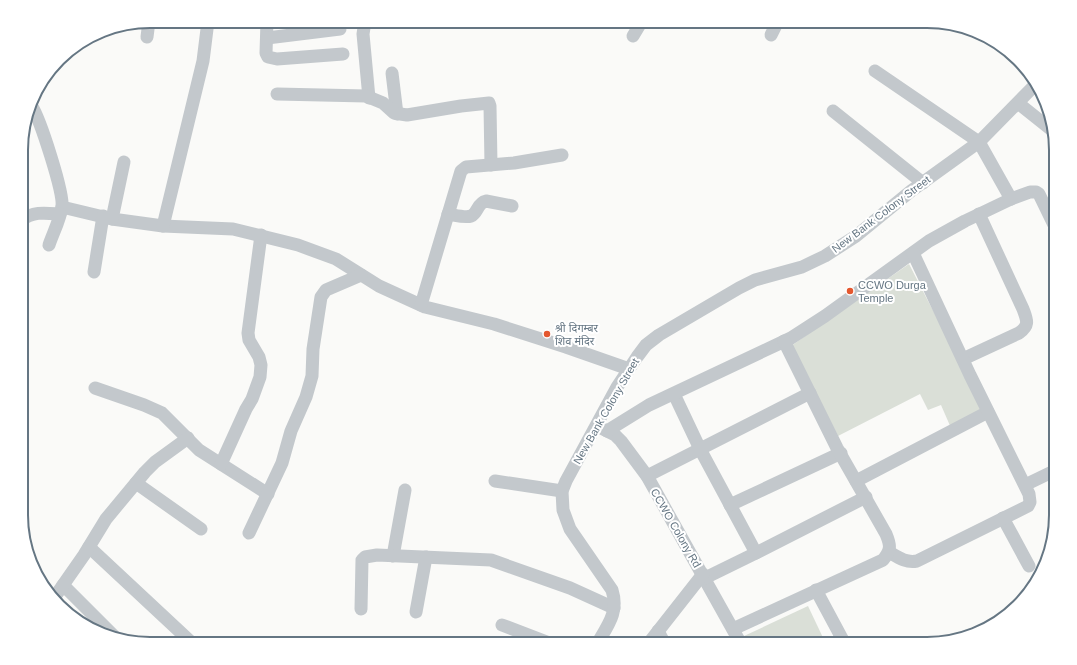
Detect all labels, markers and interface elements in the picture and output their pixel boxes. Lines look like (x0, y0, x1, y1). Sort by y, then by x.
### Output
street label: New Bank Colony Street (830, 173, 932, 255)
place label: CCWO Durga Temple (858, 279, 927, 304)
marker: CCWO Durga Temple (845, 286, 855, 296)
place label: श्री दिगम्बर शिव मंदिर (555, 322, 598, 347)
marker: श्री दिगम्बर शिव मंदिर (542, 329, 552, 339)
street label: New Bank Colony Street (571, 356, 641, 466)
street label: CCWO Colony Rd (648, 486, 704, 570)

